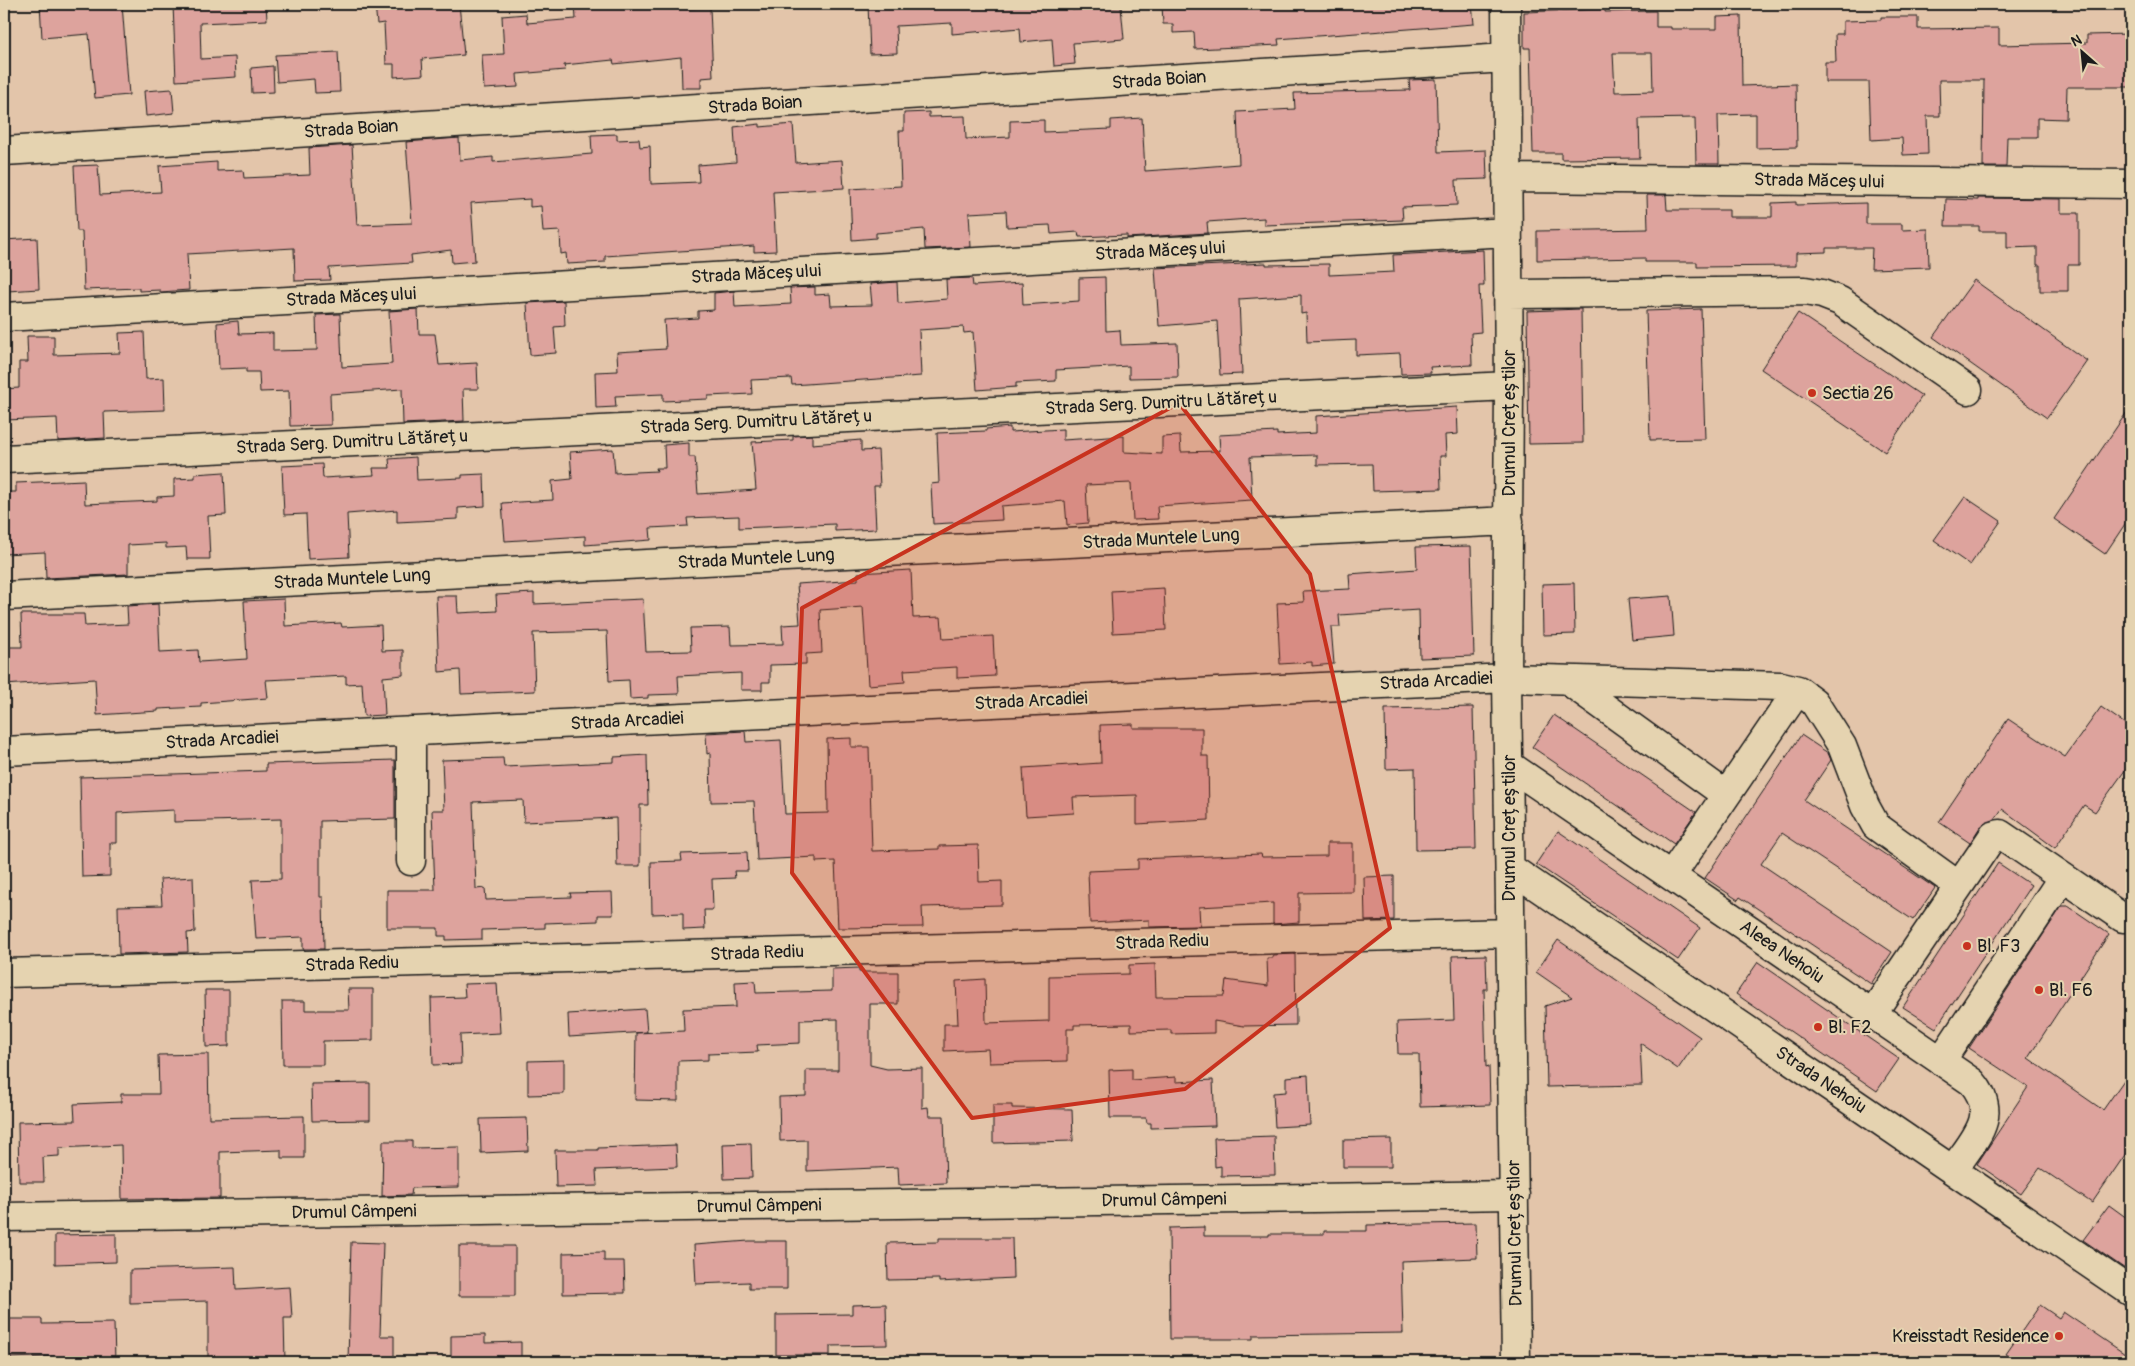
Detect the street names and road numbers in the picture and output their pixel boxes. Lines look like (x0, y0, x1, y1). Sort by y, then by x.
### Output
street label: Strada Boian (1111, 65, 1207, 95)
street label: Strada Boian (707, 90, 803, 120)
street label: Strada Boian (303, 114, 399, 144)
street label: Strada Măceșului (1754, 168, 1884, 194)
street label: Strada Măceșului (1094, 236, 1226, 266)
street label: Strada Măceșului (690, 259, 822, 289)
street label: Strada Măceșului (285, 282, 417, 312)
street label: Drumul Crețeștilor (1498, 349, 1521, 496)
street label: Strada Serg. Dumitru Lătărețu (1044, 385, 1278, 421)
street label: Strada Serg. Dumitru Lătărețu (639, 404, 873, 440)
street label: Strada Serg. Dumitru Lătărețu (235, 424, 469, 460)
street label: Strada Muntele Lung (1082, 523, 1240, 555)
street label: Strada Muntele Lung (677, 543, 835, 575)
street label: Strada Muntele Lung (273, 563, 431, 595)
street label: Strada Arcadiei (1379, 667, 1493, 695)
street label: Strada Arcadiei (974, 687, 1088, 715)
street label: Strada Arcadiei (570, 707, 684, 735)
street label: Strada Arcadiei (165, 726, 279, 754)
street label: Drumul Crețeștilor (1498, 754, 1521, 901)
street label: Aleea Nehoiu (1735, 915, 1829, 989)
street label: Strada Rediu (1115, 929, 1209, 955)
street label: Strada Rediu (710, 940, 804, 966)
street label: Strada Rediu (305, 951, 399, 977)
street label: Strada Nehoiu (1771, 1041, 1871, 1119)
street label: Drumul Crețeștilor (1502, 1159, 1528, 1307)
street label: Drumul Câmpeni (1101, 1187, 1227, 1213)
street label: Drumul Câmpeni (696, 1193, 822, 1219)
street label: Drumul Câmpeni (291, 1199, 417, 1225)

